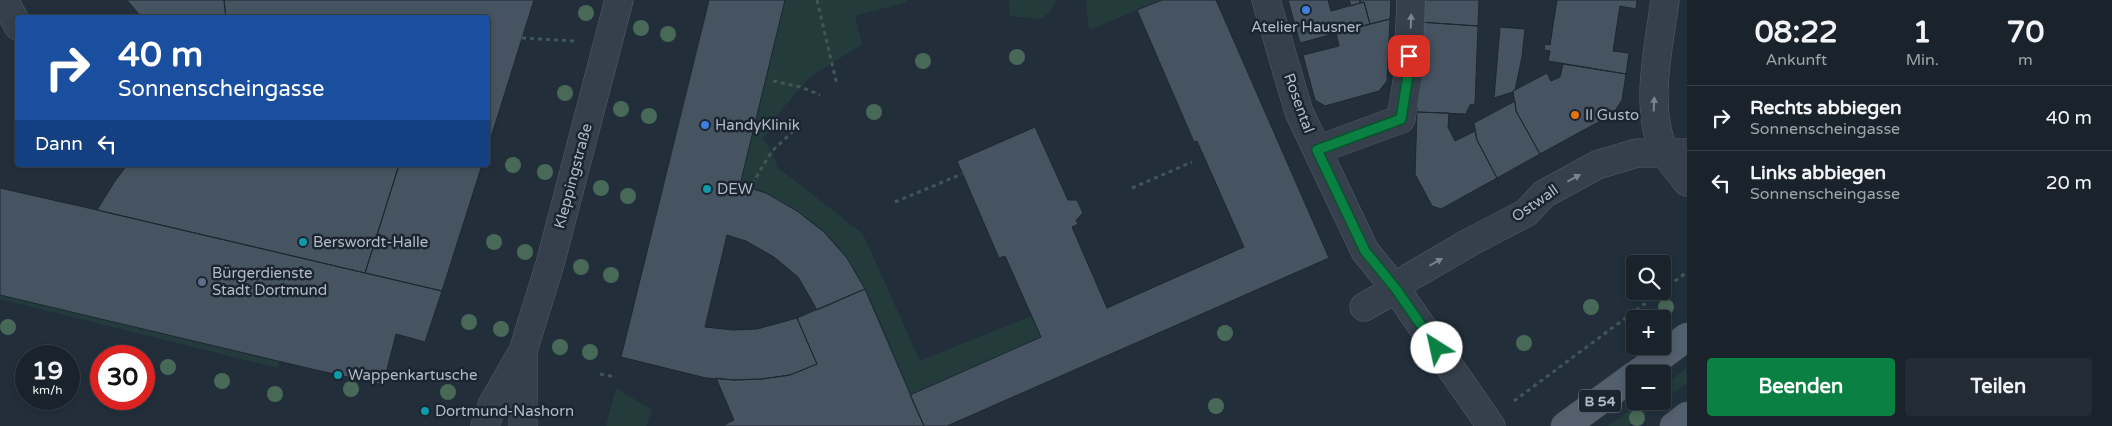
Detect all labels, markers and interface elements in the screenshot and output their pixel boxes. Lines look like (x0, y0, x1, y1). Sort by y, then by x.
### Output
marker: Atelier Hausner (1300, 4, 1312, 16)
one-way arrow (1407, 12, 1415, 28)
text: 08:22 (1755, 14, 1838, 51)
text: 1 (1913, 14, 1932, 51)
text: 70 (2007, 14, 2044, 51)
place label: Atelier Hausner (1251, 18, 1361, 36)
text: 40 m (118, 34, 203, 76)
icon: right (35, 35, 100, 100)
pin (1388, 35, 1430, 77)
icon: arrive (1395, 42, 1423, 70)
text: Ankunft (1765, 50, 1827, 70)
text: Min. (1906, 50, 1939, 70)
text: m (2018, 50, 2033, 70)
street label: Rosental (1280, 71, 1318, 135)
text: Sonnenscheingasse (118, 76, 324, 102)
one-way arrow (1651, 96, 1659, 112)
text: Rechts abbiegen (1750, 97, 1902, 119)
icon: right (1707, 104, 1735, 132)
place label: Il Gusto (1585, 106, 1639, 124)
text: 40 m (2046, 107, 2092, 129)
marker: Il Gusto (1569, 109, 1581, 121)
place label: HandyKlinik (715, 116, 800, 134)
marker: HandyKlinik (699, 119, 711, 131)
text: Sonnenscheingasse (1750, 119, 1900, 139)
street label: Kleppingstraße (550, 121, 596, 231)
icon: left (93, 130, 121, 158)
text: Dann (35, 133, 83, 155)
text: Links abbiegen (1750, 162, 1886, 184)
icon: left (1707, 169, 1735, 197)
text: 20 m (2046, 172, 2092, 194)
one-way arrow (1566, 174, 1581, 182)
place label: DEW (717, 180, 753, 198)
street label: Ostwall (1508, 181, 1562, 225)
marker: DEW (701, 183, 713, 195)
text: Sonnenscheingasse (1750, 184, 1900, 204)
place label: Berswordt-Halle (313, 233, 428, 251)
marker: Berswordt-Halle (297, 236, 309, 248)
map controls (1626, 255, 1671, 410)
button: search (1626, 255, 1671, 300)
one-way arrow (1429, 258, 1443, 267)
place label: Bürgerdienste Stadt Dortmund (212, 264, 327, 299)
marker: Bürgerdienste Stadt Dortmund (196, 276, 208, 288)
button: + (1626, 310, 1671, 355)
position arrow (1410, 321, 1462, 373)
speed limit sign: 30 (90, 345, 155, 410)
text: 19 (32, 356, 63, 386)
button: Beenden (1707, 358, 1895, 416)
button: Teilen (1905, 358, 2092, 416)
button: − (1626, 365, 1671, 410)
place label: Wappenkartusche (348, 366, 477, 384)
marker: Wappenkartusche (332, 369, 344, 381)
text: km/h (32, 383, 63, 397)
road number: B 54 (1579, 390, 1621, 412)
place label: Dortmund-Nashorn (435, 402, 574, 420)
marker: Dortmund-Nashorn (419, 405, 431, 417)

